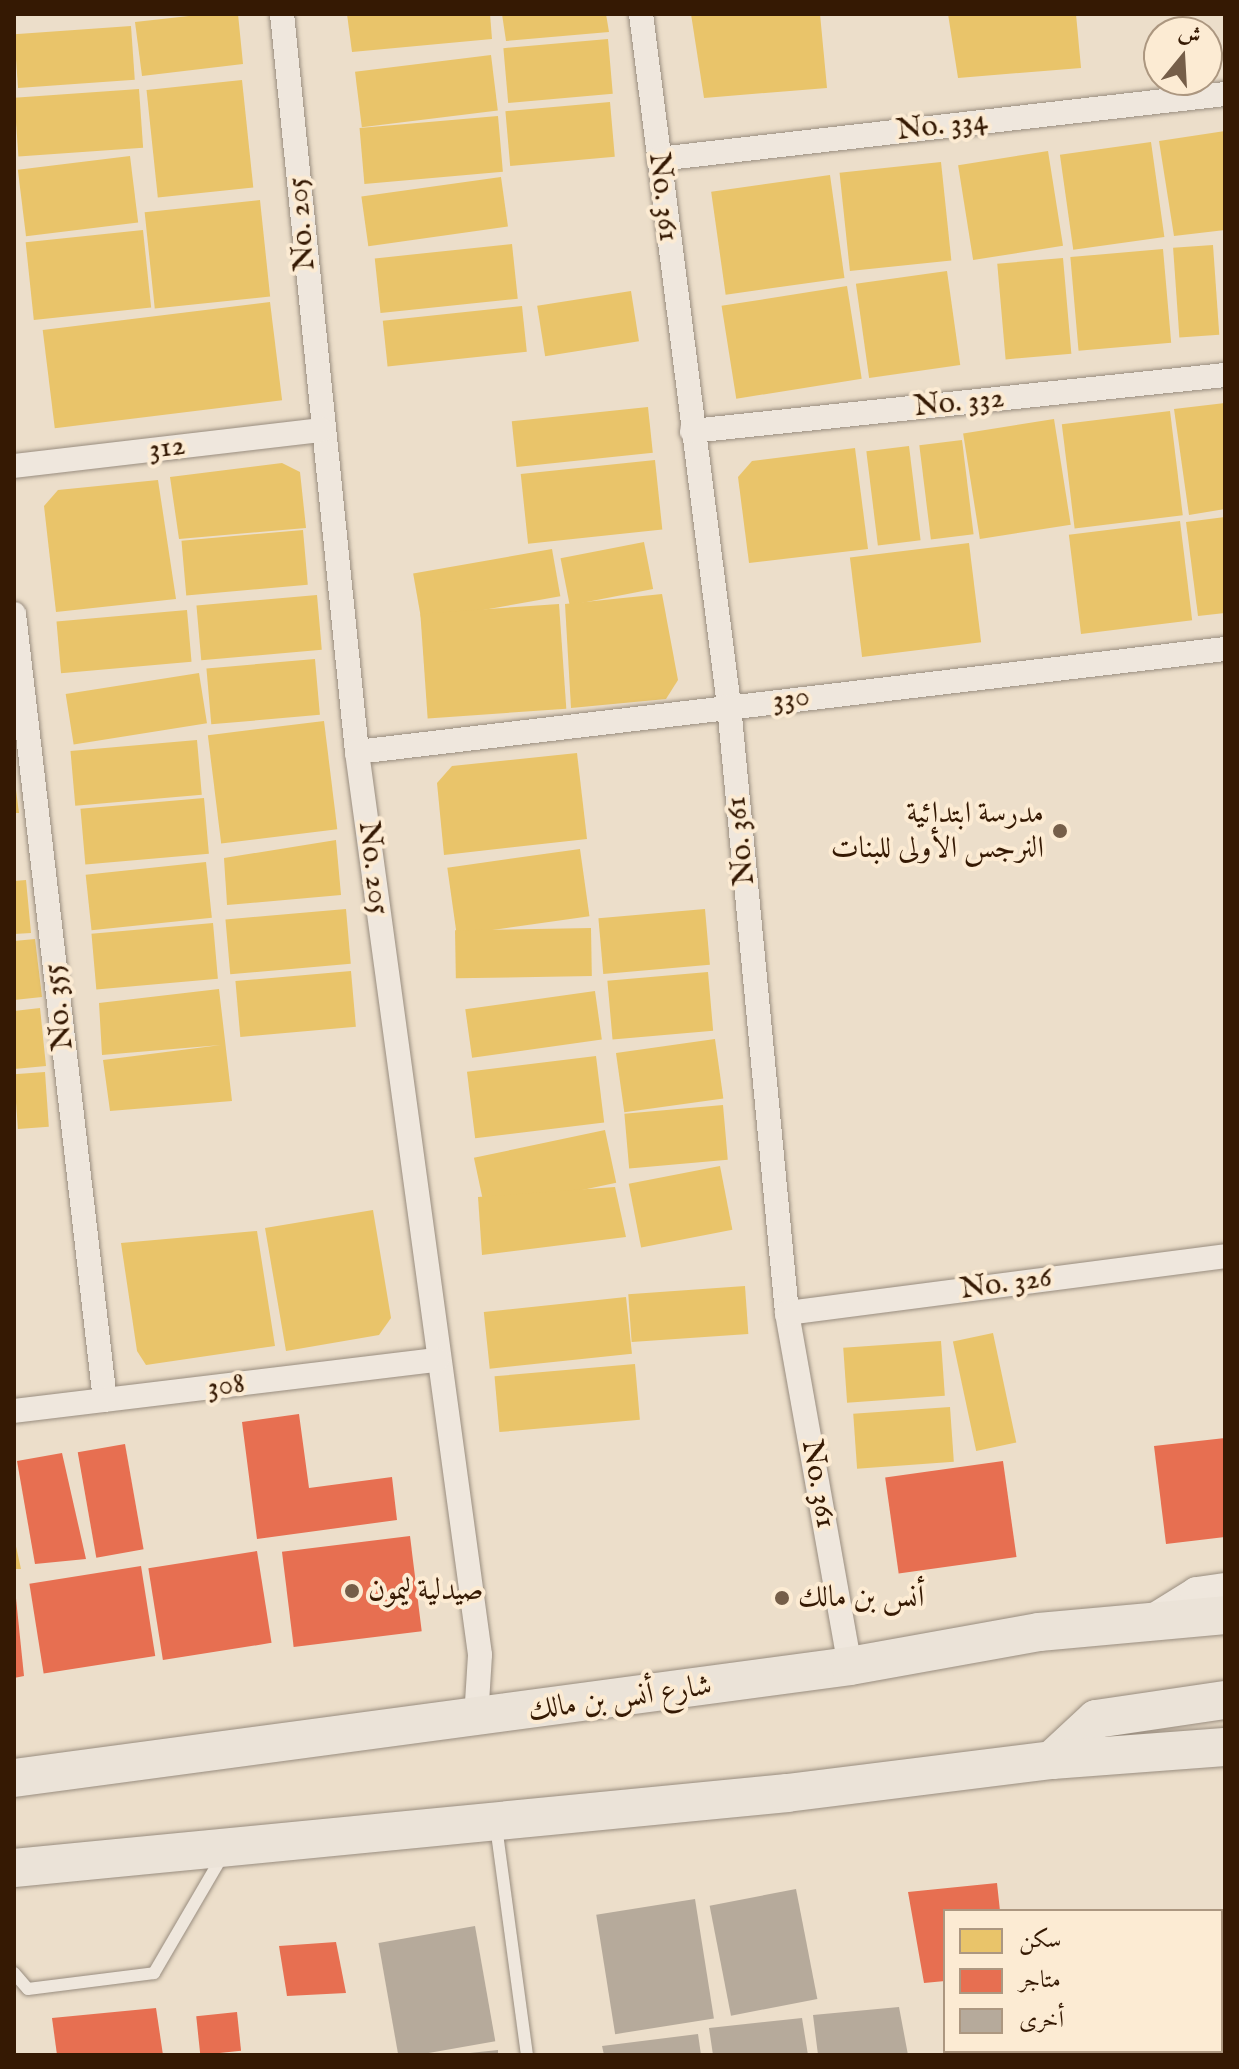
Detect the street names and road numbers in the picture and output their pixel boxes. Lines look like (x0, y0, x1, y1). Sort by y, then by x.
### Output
street label: No. 334 (894, 103, 990, 149)
street label: No. 361 (640, 151, 686, 243)
street label: No. 205 (280, 176, 324, 272)
street label: No. 332 (912, 380, 1006, 426)
street label: 312 (147, 428, 187, 468)
street label: 330 (770, 679, 812, 719)
street label: No. 361 (718, 795, 764, 887)
street label: No. 205 (349, 819, 397, 917)
street label: No. 355 (36, 962, 82, 1052)
street label: No. 326 (958, 1260, 1054, 1308)
street label: 308 (205, 1366, 247, 1406)
street label: No. 361 (793, 1437, 843, 1531)
street label: شارع أنس بن مالك (526, 1668, 714, 1730)

